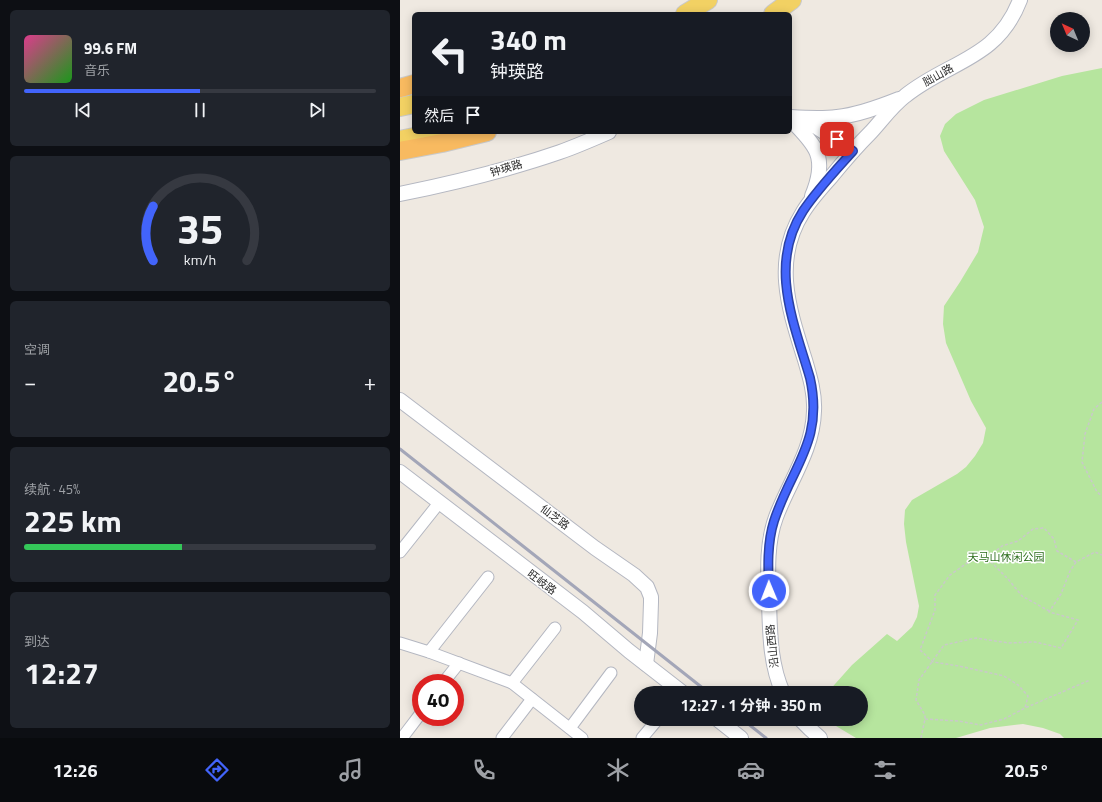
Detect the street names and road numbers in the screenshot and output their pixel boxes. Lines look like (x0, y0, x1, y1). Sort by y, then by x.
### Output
street label: 胐山路 (920, 60, 956, 90)
street label: 钟瑛路 (488, 156, 524, 180)
street label: 仙芝路 (537, 501, 573, 533)
street label: 旺岐路 (524, 566, 560, 598)
street label: 沿山西路 (762, 623, 782, 669)

